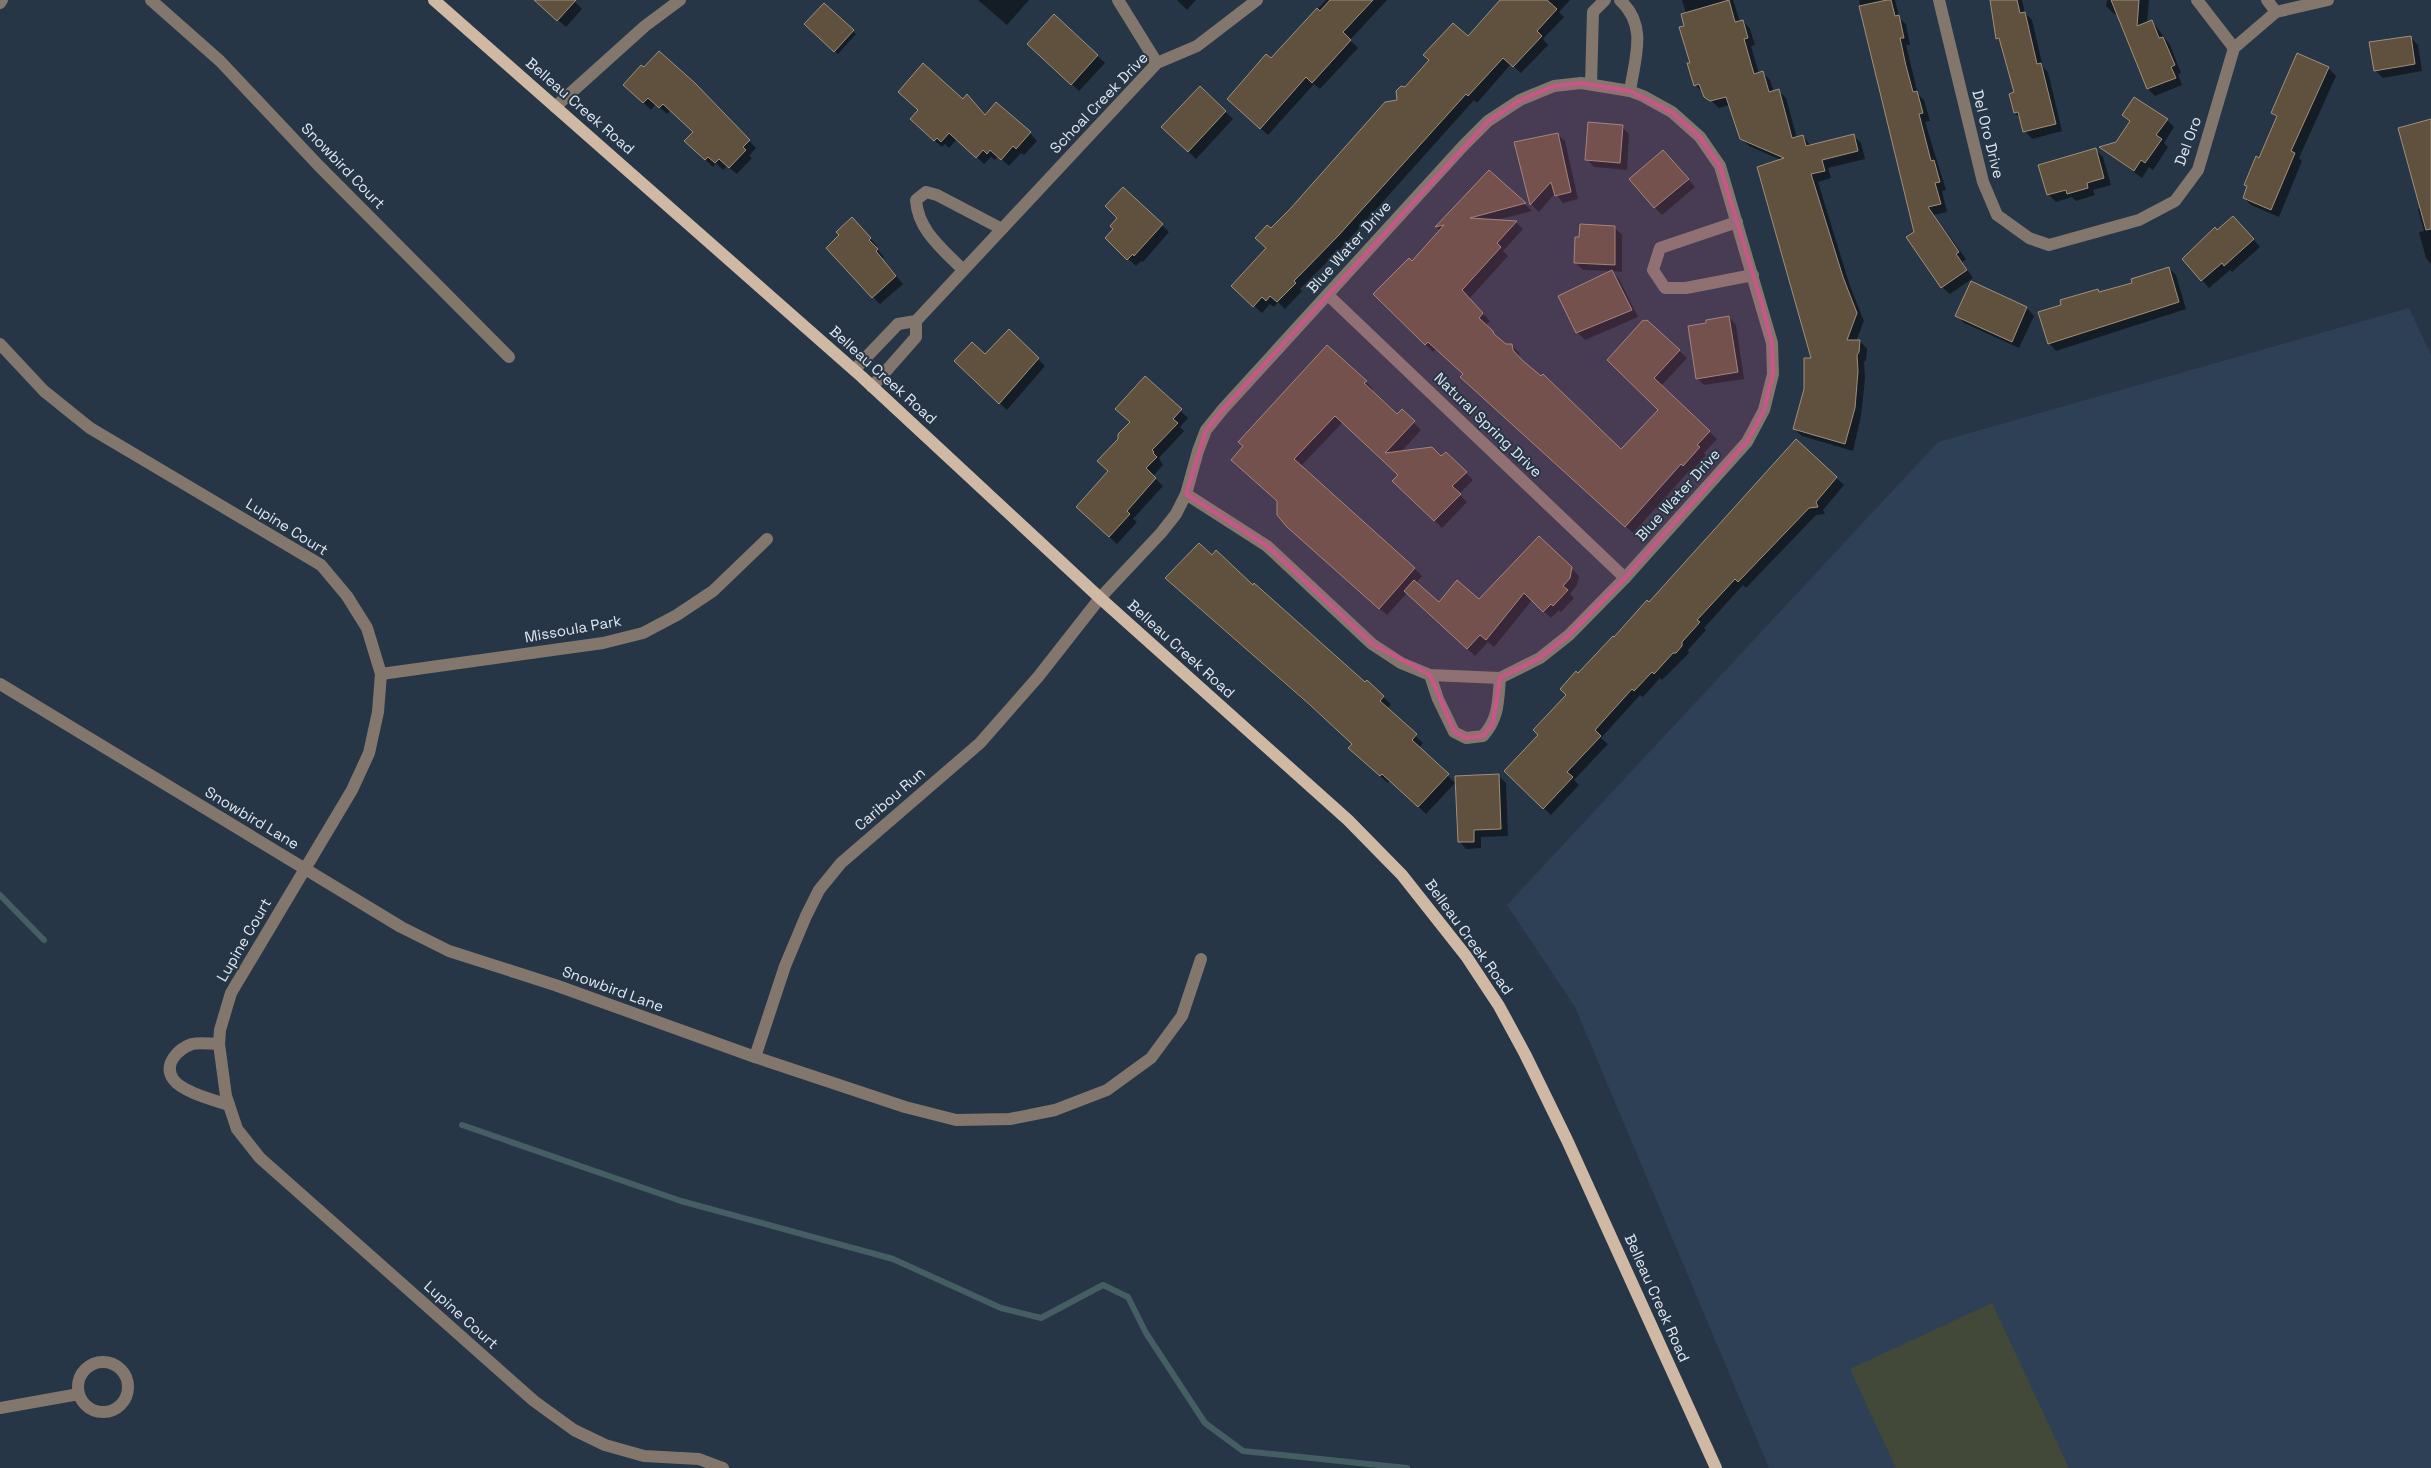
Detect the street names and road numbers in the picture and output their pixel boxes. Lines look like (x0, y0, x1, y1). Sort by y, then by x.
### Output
street label: Schoal Creek Drive (1045, 48, 1152, 157)
street label: Belleau Creek Road (522, 53, 639, 158)
street label: Del Oro Drive (1968, 88, 2009, 180)
street label: Del Oro (2170, 114, 2205, 168)
street label: Snowbird Court (297, 119, 389, 213)
street label: Blue Water Drive (1302, 197, 1395, 297)
street label: Belleau Creek Road (826, 321, 941, 428)
street label: Natural Spring Drive (1430, 368, 1546, 481)
street label: Blue Water Drive (1631, 445, 1724, 545)
street label: Lupine Court (243, 494, 332, 559)
street label: Belleau Creek Road (1124, 595, 1239, 702)
street label: Missoula Park (523, 611, 623, 646)
street label: Caribou Run (850, 763, 929, 834)
street label: Snowbird Lane (202, 782, 303, 853)
street label: Belleau Creek Road (1421, 875, 1518, 998)
street label: Lupine Court (212, 895, 275, 985)
street label: Snowbird Lane (560, 961, 667, 1016)
street label: Belleau Creek Road (1621, 1231, 1694, 1365)
street label: Lupine Court (420, 1276, 502, 1353)

